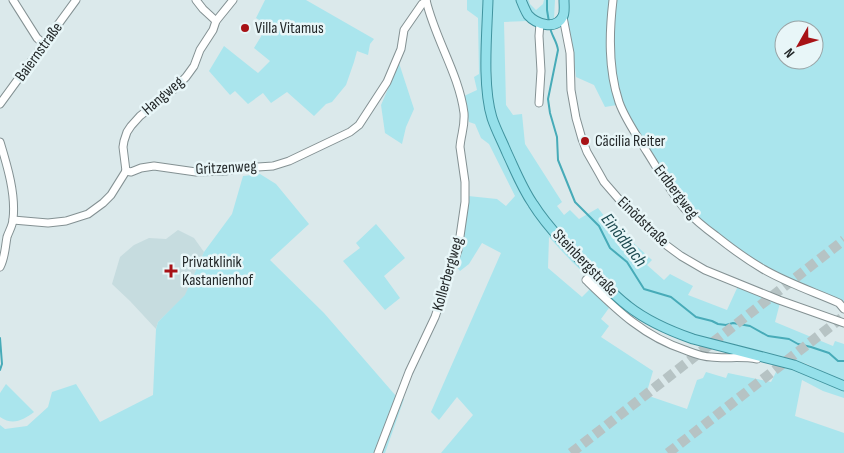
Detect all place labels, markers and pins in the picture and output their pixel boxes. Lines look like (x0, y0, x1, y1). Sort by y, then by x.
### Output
place label: Villa Vitamus (255, 19, 324, 38)
marker: Villa Vitamus (239, 22, 251, 34)
place label: Cäcilia Reiter (595, 132, 666, 151)
marker: Cäcilia Reiter (579, 135, 591, 147)
place label: Privatklinik Kastanienhof (182, 253, 254, 290)
marker: Privatklinik Kastanienhof (164, 264, 178, 278)

